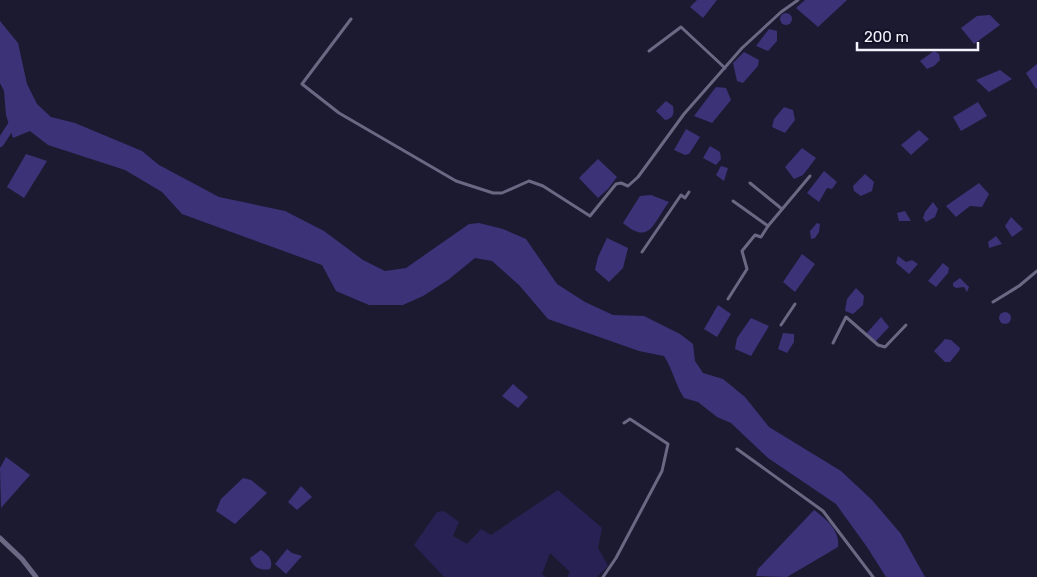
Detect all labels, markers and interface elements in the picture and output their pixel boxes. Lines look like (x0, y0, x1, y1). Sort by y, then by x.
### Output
scale bar (857, 20, 978, 52)
text: 200 m (864, 28, 909, 46)

